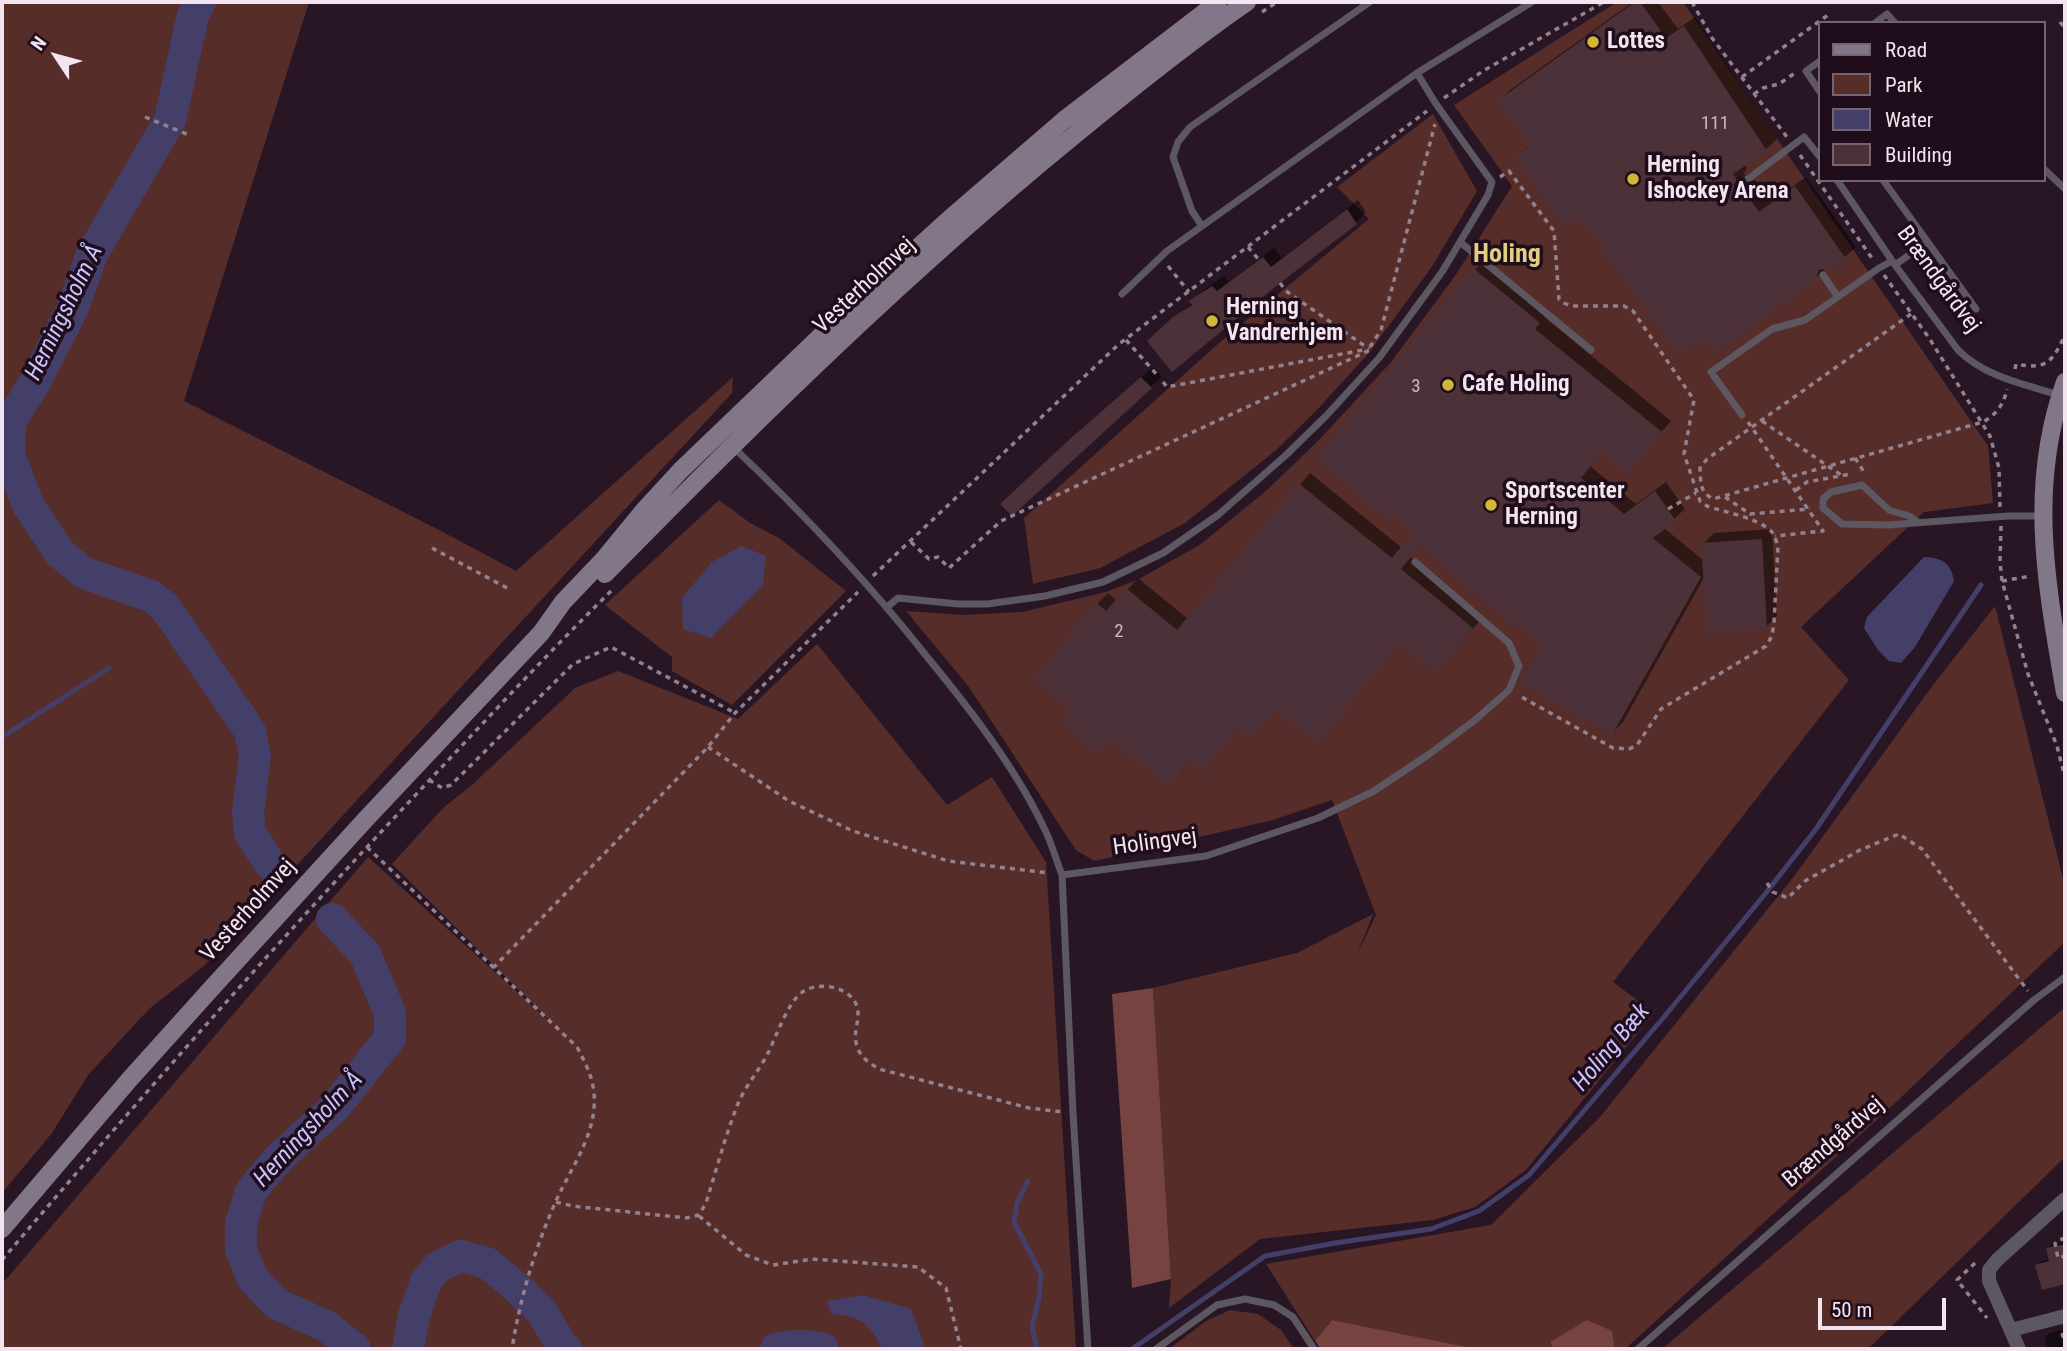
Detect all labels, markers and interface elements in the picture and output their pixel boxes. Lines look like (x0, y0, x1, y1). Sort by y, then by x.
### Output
north arrow (21, 21, 91, 91)
legend (1818, 21, 2046, 182)
place label: Lottes (1607, 28, 1665, 56)
text: N (26, 32, 51, 55)
marker: Lottes (1585, 34, 1601, 50)
text: Road (1885, 38, 1927, 62)
text: Park (1885, 73, 1922, 97)
text: Water (1885, 108, 1933, 132)
house number: 111 (1701, 113, 1729, 135)
text: Building (1885, 143, 1952, 167)
place label: Herning Ishockey Arena (1647, 152, 1788, 206)
marker: Herning Ishockey Arena (1625, 171, 1641, 187)
street label: Brændgårdvej (1890, 221, 1986, 339)
street label: Vesterholmvej (808, 232, 922, 340)
district label: Holing (1473, 239, 1541, 271)
water label: Herningsholm Å (20, 241, 110, 385)
place label: Herning Vandrerhjem (1226, 294, 1343, 348)
marker: Herning Vandrerhjem (1204, 313, 1220, 329)
place label: Cafe Holing (1462, 371, 1570, 399)
house number: 3 (1411, 376, 1421, 398)
marker: Cafe Holing (1440, 377, 1456, 393)
place label: Sportscenter Herning (1505, 478, 1624, 532)
marker: Sportscenter Herning (1483, 497, 1499, 513)
house number: 2 (1114, 621, 1124, 643)
street label: Holingvej (1111, 823, 1199, 863)
street label: Vesterholmvej (196, 854, 302, 968)
water label: Holing Bæk (1567, 998, 1657, 1098)
water label: Herningsholm Å (248, 1066, 370, 1194)
street label: Brændgårdvej (1778, 1092, 1890, 1194)
scale bar (1822, 1284, 1950, 1328)
text: 50 m (1831, 1298, 1872, 1322)

